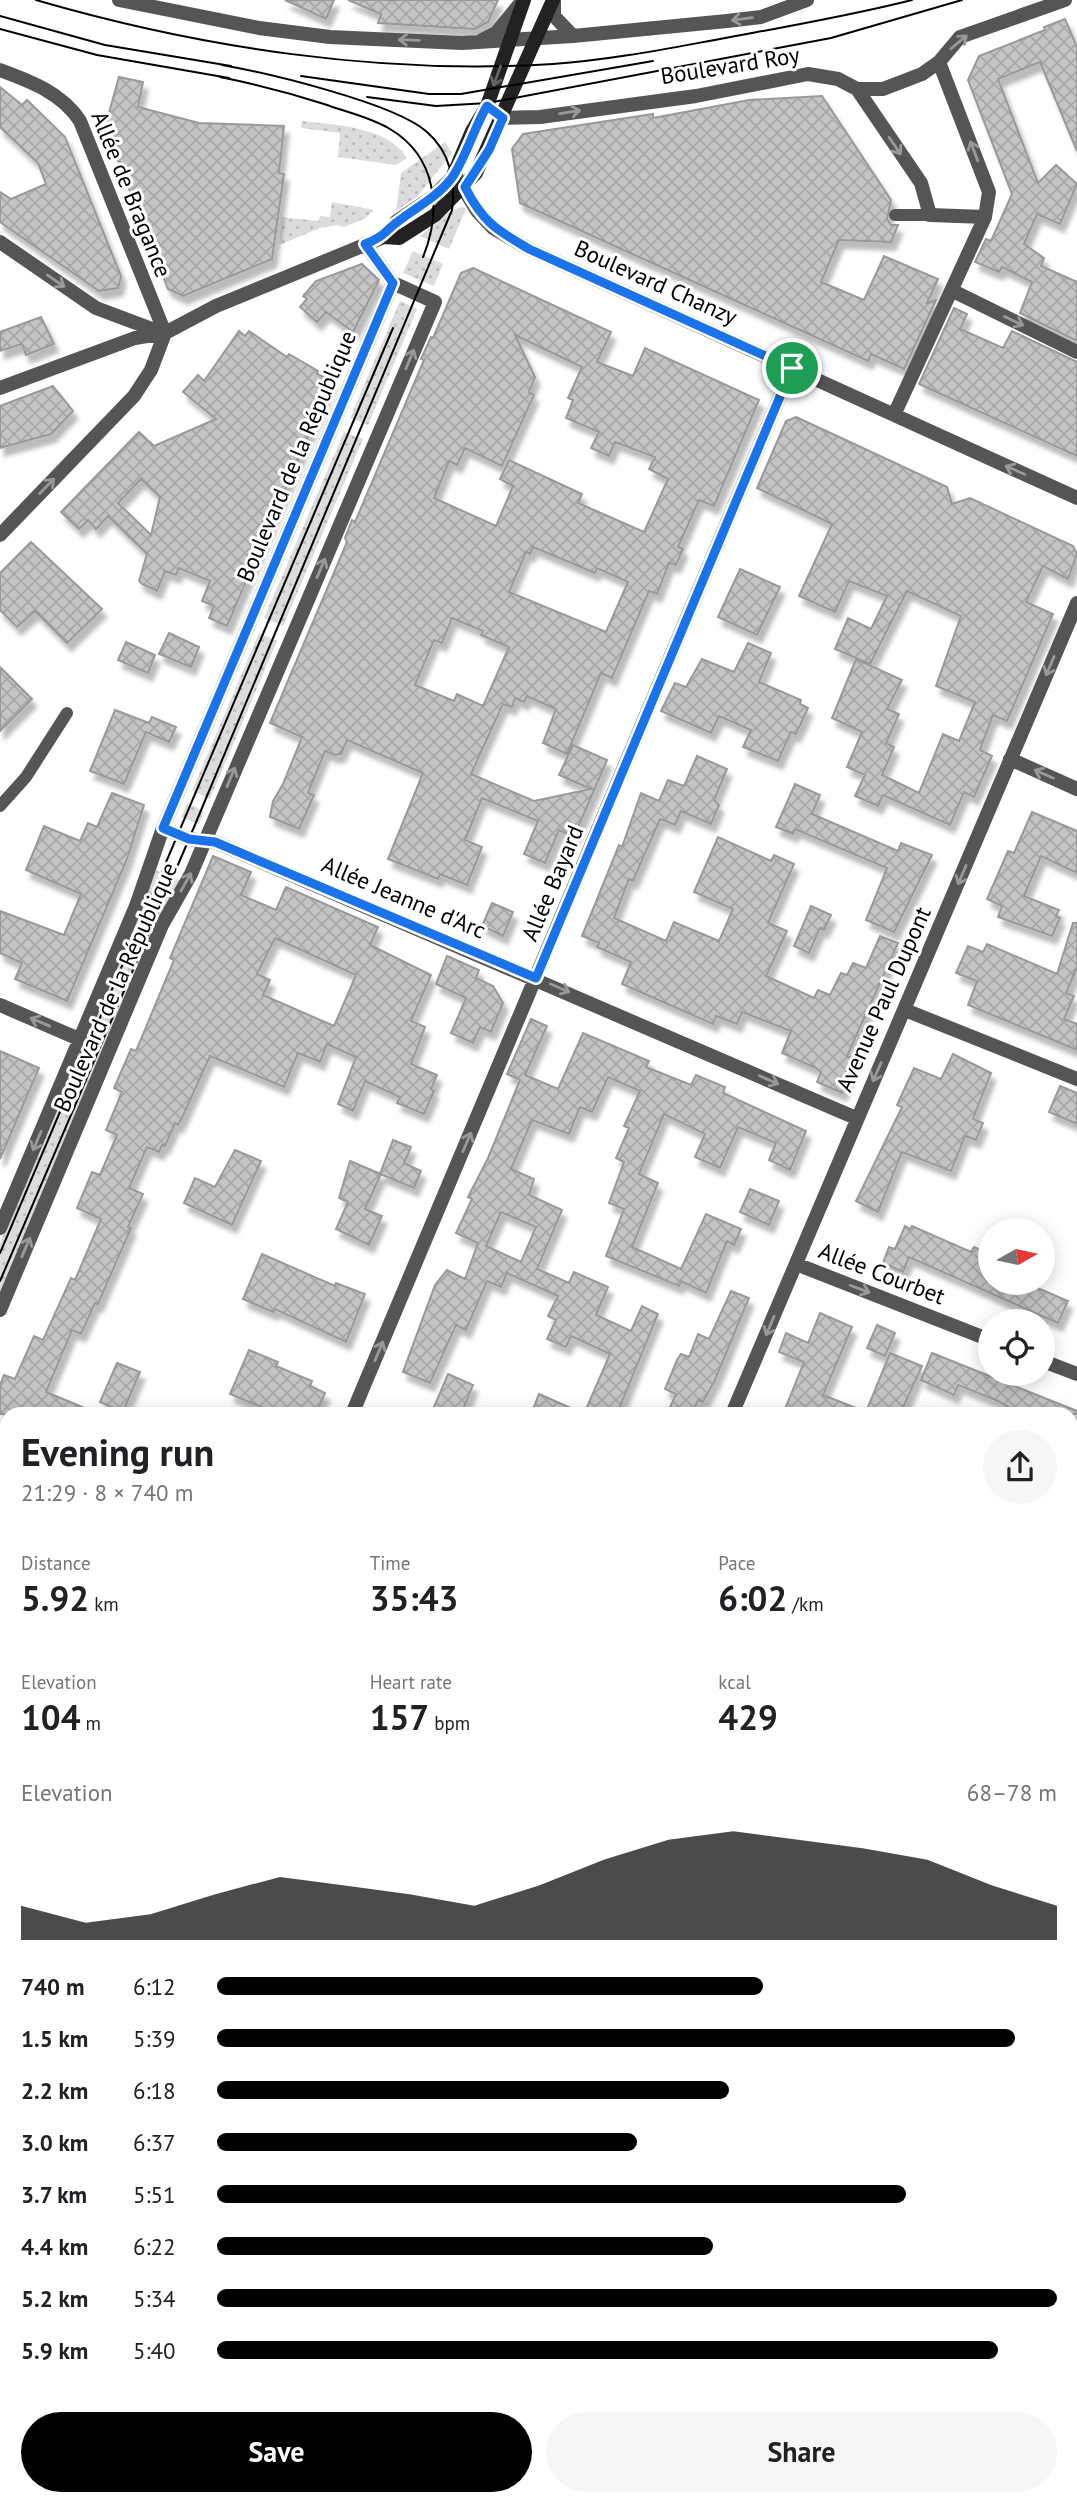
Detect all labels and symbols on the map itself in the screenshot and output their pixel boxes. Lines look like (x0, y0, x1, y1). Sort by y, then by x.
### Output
one-way arrow (731, 13, 754, 26)
one-way arrow (398, 34, 421, 47)
one-way arrow (950, 34, 968, 50)
street label: Boulevard Roy (658, 40, 802, 90)
one-way arrow (490, 65, 503, 87)
one-way arrow (559, 105, 581, 118)
street label: Allée de Bragance (85, 107, 179, 281)
one-way arrow (888, 136, 903, 155)
one-way arrow (966, 141, 979, 163)
street label: Boulevard Chanzy (570, 233, 742, 331)
one-way arrow (46, 274, 65, 288)
one-way arrow (1003, 315, 1024, 329)
street label: Boulevard de la République (230, 326, 362, 586)
pin (762, 338, 822, 398)
one-way arrow (405, 349, 418, 370)
one-way arrow (1005, 463, 1026, 476)
one-way arrow (39, 478, 56, 495)
one-way arrow (315, 558, 328, 579)
one-way arrow (1043, 655, 1056, 676)
one-way arrow (225, 767, 238, 788)
one-way arrow (1033, 767, 1055, 780)
street label: Allée Bayard (515, 821, 589, 945)
street label: Allée Jeanne d'Arc (318, 849, 490, 945)
street label: Boulevard de la République (47, 858, 183, 1116)
one-way arrow (954, 864, 967, 886)
one-way arrow (179, 872, 193, 892)
street label: Avenue Paul Dupont (829, 902, 937, 1096)
one-way arrow (549, 982, 571, 995)
one-way arrow (29, 1015, 51, 1028)
one-way arrow (870, 1061, 883, 1082)
one-way arrow (758, 1074, 779, 1087)
one-way arrow (29, 1129, 42, 1151)
one-way arrow (461, 1131, 474, 1153)
north arrow (978, 1218, 1055, 1295)
street label: Allée Courbet (815, 1236, 949, 1310)
one-way arrow (21, 1237, 34, 1258)
one-way arrow (848, 1283, 870, 1296)
one-way arrow (762, 1315, 775, 1337)
one-way arrow (373, 1341, 386, 1363)

